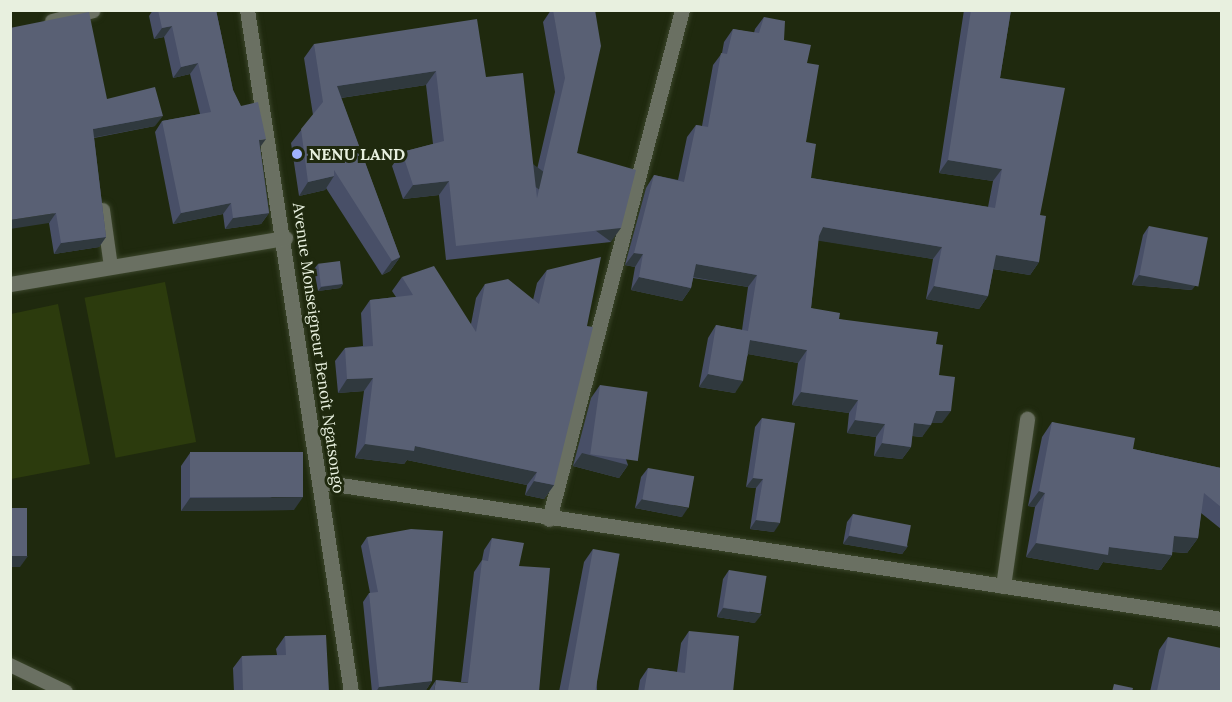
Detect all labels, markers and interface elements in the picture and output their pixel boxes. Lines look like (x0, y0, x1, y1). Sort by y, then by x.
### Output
place label: NENU LAND (309, 144, 405, 164)
marker: NENU LAND (290, 147, 304, 161)
street label: Avenue Monseigneur Benoît Ngatsongo (289, 201, 349, 495)

